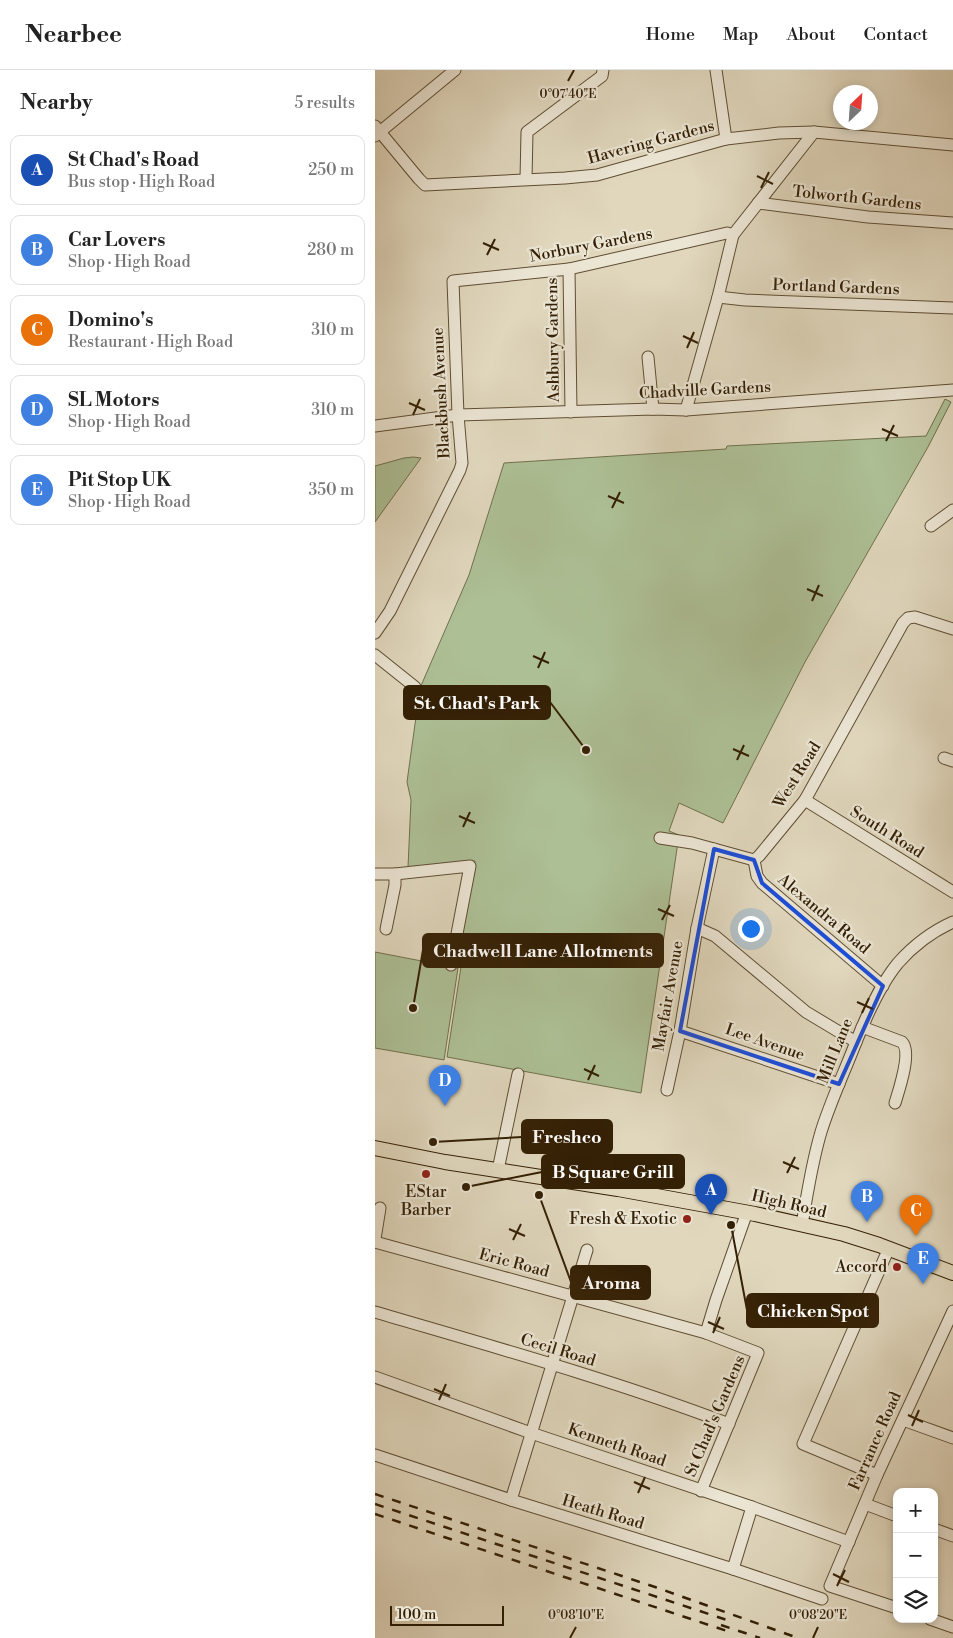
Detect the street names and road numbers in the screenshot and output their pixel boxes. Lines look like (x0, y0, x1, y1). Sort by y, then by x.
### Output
street label: Havering Gardens (585, 115, 717, 169)
street label: Tolworth Gardens (791, 181, 923, 215)
street label: Norbury Gardens (528, 223, 654, 267)
street label: Portland Gardens (772, 275, 900, 299)
street label: Ashbury Gardens (542, 277, 564, 404)
street label: Blackbush Avenue (428, 327, 454, 460)
street label: Chadville Gardens (638, 377, 772, 403)
street label: West Road (768, 738, 825, 813)
street label: South Road (846, 802, 928, 862)
street label: Alexandra Road (773, 869, 874, 958)
street label: Mayfair Avenue (648, 939, 688, 1053)
street label: Mill Lane (813, 1015, 857, 1087)
street label: Lee Avenue (723, 1019, 807, 1065)
street label: High Road (750, 1186, 828, 1222)
street label: Eric Road (477, 1244, 551, 1282)
street label: Cecil Road (518, 1329, 598, 1371)
street label: St Chad's Gardens (680, 1352, 750, 1480)
street label: Farrance Road (844, 1389, 906, 1493)
street label: Kenneth Road (565, 1419, 669, 1471)
street label: Heath Road (560, 1490, 646, 1534)

